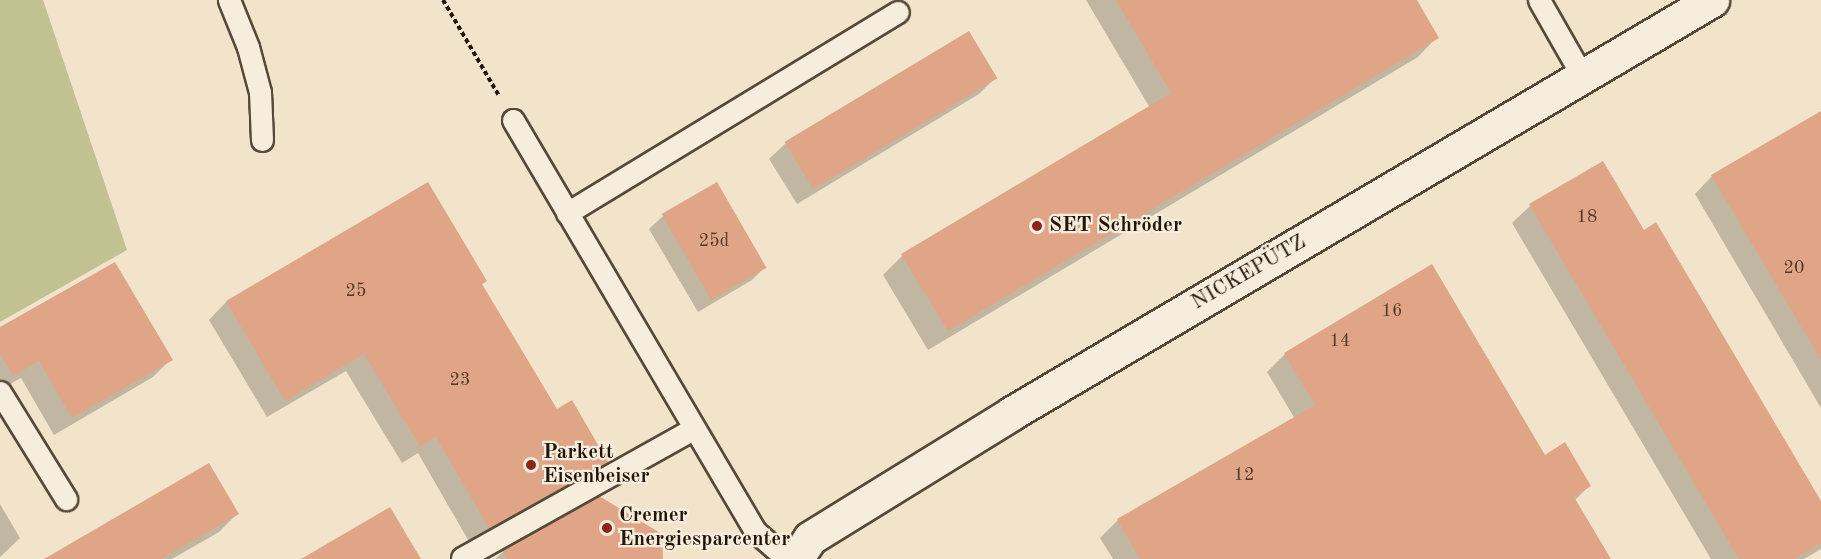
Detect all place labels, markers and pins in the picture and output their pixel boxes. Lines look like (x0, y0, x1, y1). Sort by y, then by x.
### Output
place label: SET Schröder (1049, 213, 1182, 239)
marker: SET Schröder (1030, 219, 1044, 233)
place label: Parkett Eisenbeiser (543, 440, 650, 490)
marker: Parkett Eisenbeiser (524, 458, 538, 472)
place label: Cremer Energiesparcenter (619, 503, 790, 553)
marker: Cremer Energiesparcenter (600, 521, 614, 535)

